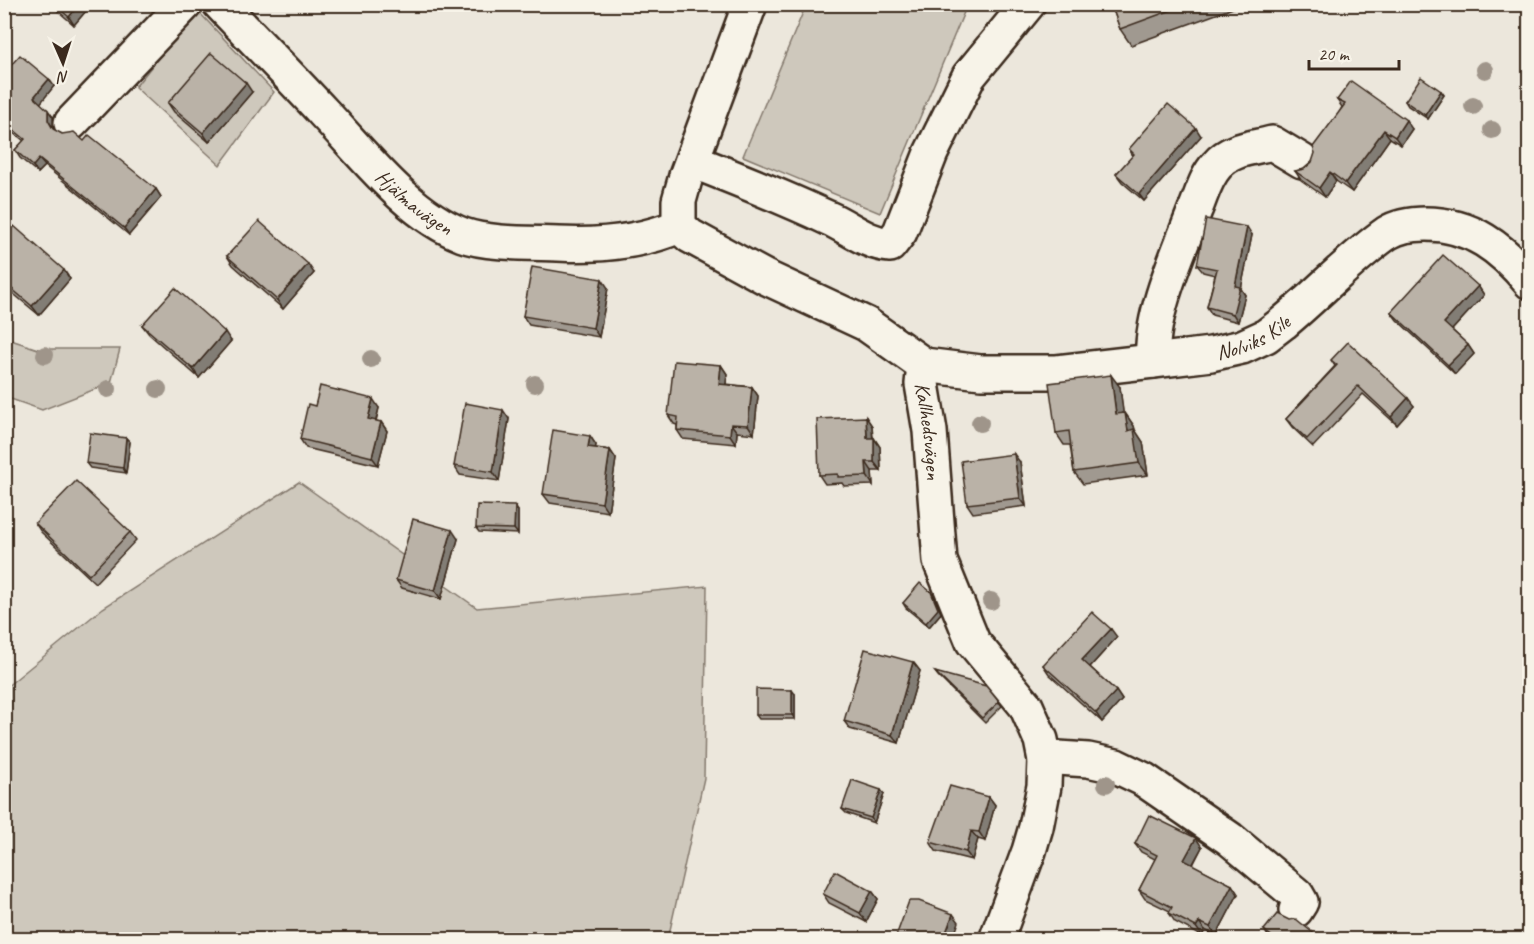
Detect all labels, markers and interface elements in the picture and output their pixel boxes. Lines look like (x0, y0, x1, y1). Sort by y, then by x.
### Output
north arrow (33, 33, 93, 93)
scale bar (1309, 33, 1399, 71)
text: 20 m (1318, 43, 1351, 65)
text: N (55, 67, 69, 87)
street label: Hjälmavägen (370, 164, 457, 241)
street label: Nolviks Kile (1214, 308, 1297, 365)
street label: Kallhedsvägen (909, 381, 947, 481)

